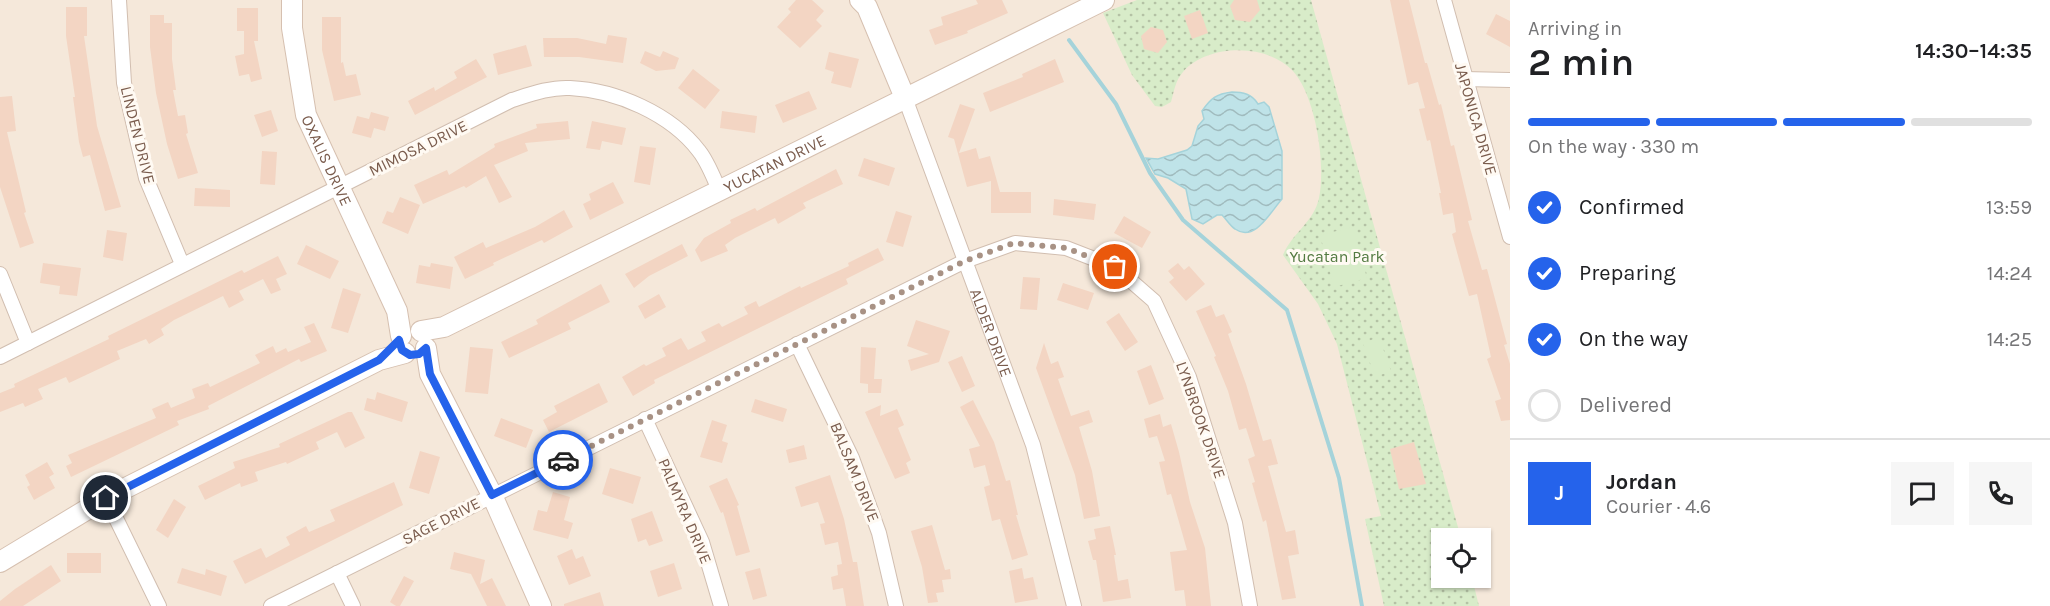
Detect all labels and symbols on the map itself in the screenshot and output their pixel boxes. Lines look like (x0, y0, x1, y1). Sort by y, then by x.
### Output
street label: JAPONICA DRIVE (1451, 61, 1501, 177)
street label: LINDEN DRIVE (117, 84, 159, 186)
street label: OXALIS DRIVE (298, 112, 356, 209)
street label: MIMOSA DRIVE (366, 116, 470, 180)
street label: YUCATAN DRIVE (720, 130, 829, 197)
pin (1089, 241, 1140, 292)
park label: Yucatan Park (1289, 247, 1385, 266)
street label: ALDER DRIVE (967, 286, 1016, 379)
street label: LYNBROOK DRIVE (1172, 359, 1230, 481)
street label: BALSAM DRIVE (826, 419, 884, 525)
courier (533, 430, 593, 490)
street label: PALMYRA DRIVE (654, 455, 716, 567)
pin (80, 472, 131, 523)
street label: SAGE DRIVE (399, 493, 483, 549)

